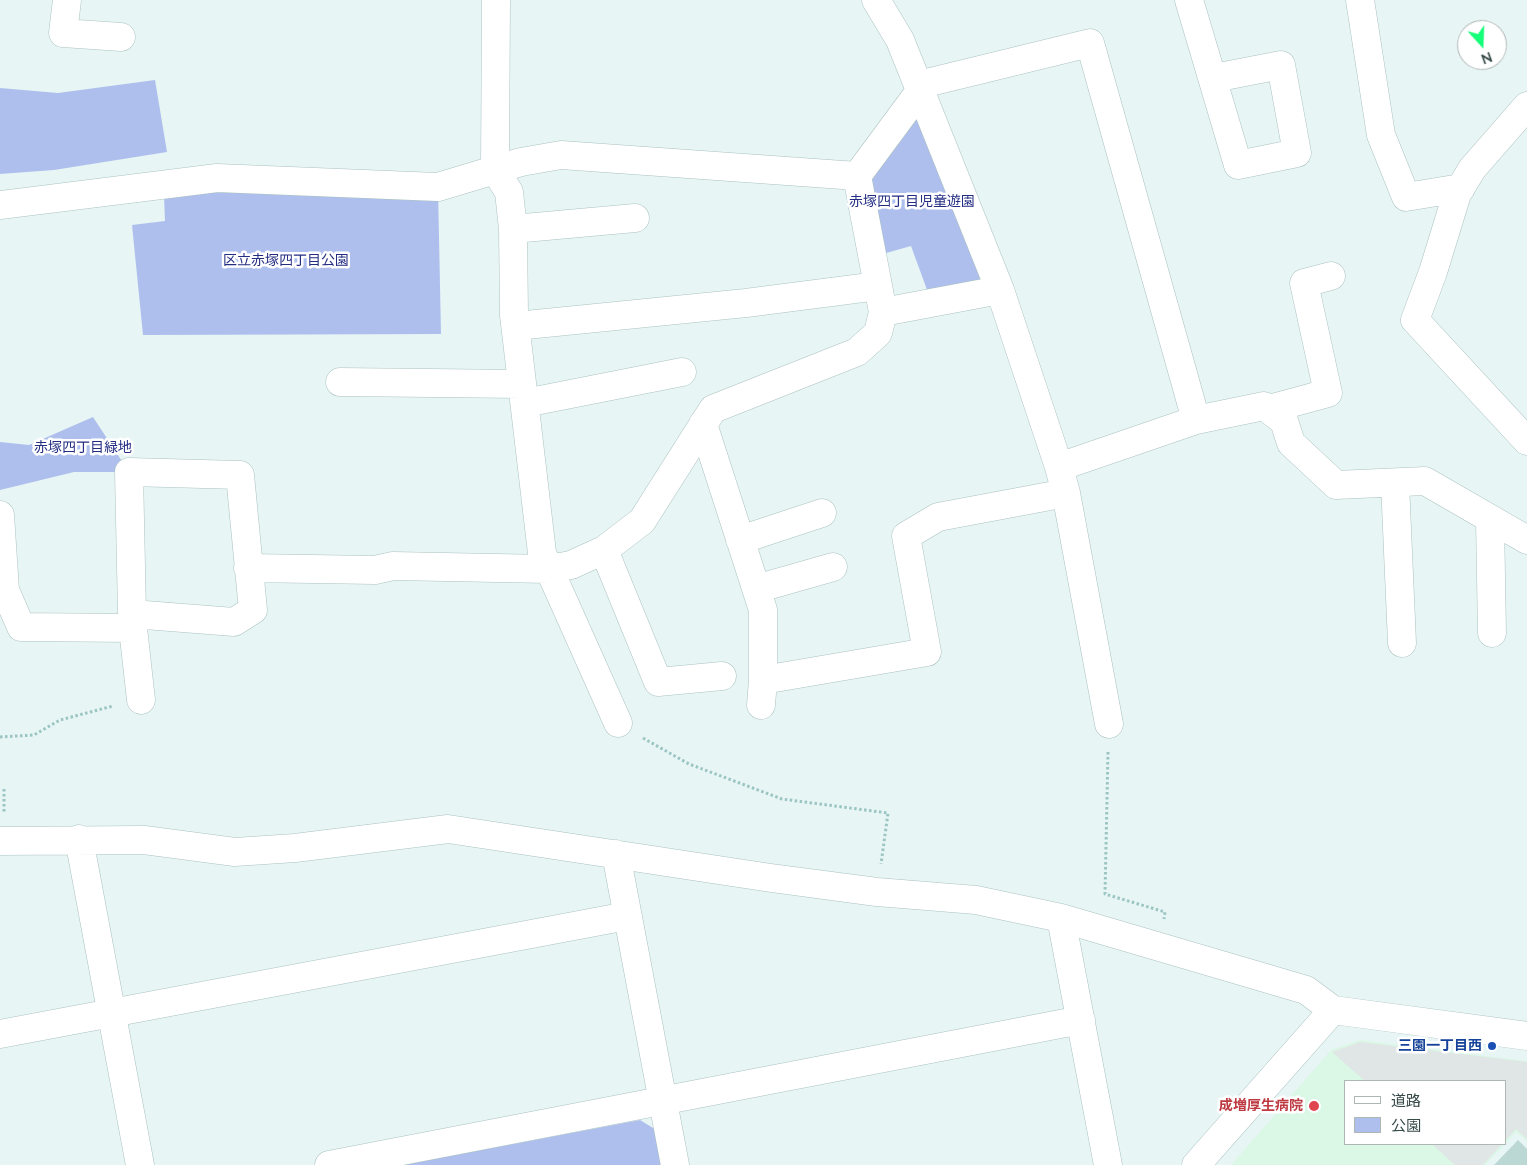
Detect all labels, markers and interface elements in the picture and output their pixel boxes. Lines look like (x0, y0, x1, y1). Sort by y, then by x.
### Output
north arrow (1457, 20, 1507, 70)
text: N (1479, 48, 1495, 68)
park label: 赤塚四丁目児童遊園 (849, 194, 975, 210)
park label: 区立赤塚四丁目公園 (223, 253, 349, 269)
park label: 赤塚四丁目緑地 (34, 440, 132, 456)
place label: 三園一丁目西 (1398, 1038, 1482, 1054)
marker: 三園一丁目西 (1486, 1040, 1498, 1052)
legend (1344, 1080, 1507, 1145)
text: 道路 (1391, 1091, 1421, 1110)
place label: 成増厚生病院 (1219, 1098, 1303, 1114)
marker: 成増厚生病院 (1307, 1099, 1321, 1113)
text: 公園 (1391, 1116, 1421, 1135)

